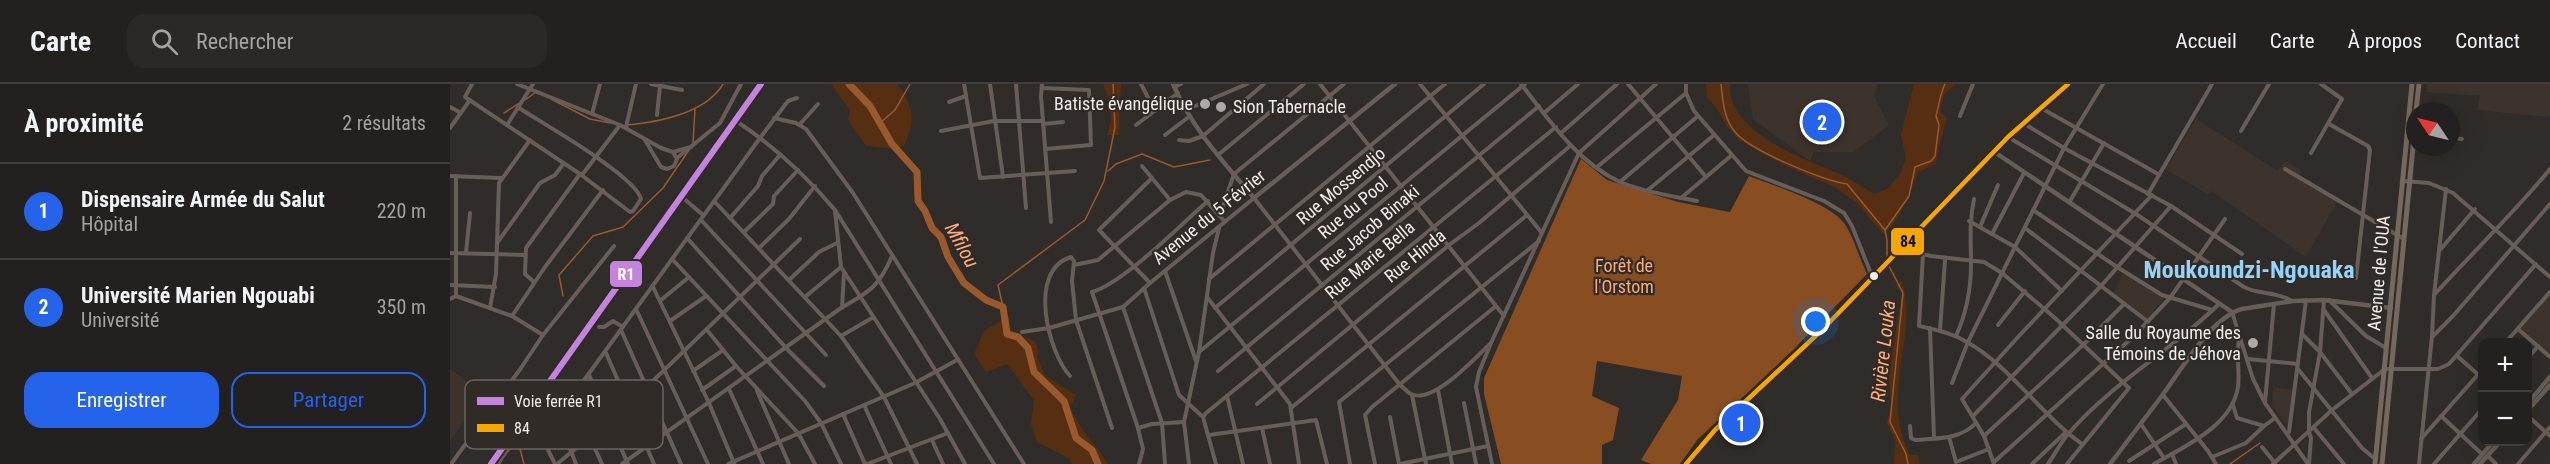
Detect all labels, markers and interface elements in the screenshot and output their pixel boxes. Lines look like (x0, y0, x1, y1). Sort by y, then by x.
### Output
search box (127, 14, 547, 68)
text: Carte (30, 25, 91, 58)
icon: search (148, 25, 181, 58)
text: Rechercher (196, 29, 293, 54)
text: Accueil (2176, 29, 2237, 53)
text: Carte (2270, 29, 2315, 53)
text: À propos (2348, 29, 2422, 53)
text: Contact (2455, 29, 2520, 53)
place label: Batiste évangélique (1054, 93, 1193, 114)
place label: Sion Tabernacle (1233, 96, 1346, 117)
marker: Batiste évangélique (1198, 97, 1212, 111)
pin: 2 (1802, 99, 1842, 144)
marker: Sion Tabernacle (1214, 100, 1228, 114)
north arrow (2406, 102, 2460, 156)
text: À proximité (24, 108, 144, 138)
text: 2 résultats (342, 111, 426, 135)
street label: Rue Mossendjo (1292, 143, 1389, 229)
street label: Avenue du 5 Février (1148, 164, 1270, 268)
street label: Rue du Pool (1314, 172, 1392, 243)
street label: Rue Jacob Binaki (1316, 180, 1423, 275)
text: Dispensaire Armée du Salut (81, 187, 325, 212)
text: 1 (38, 199, 49, 223)
text: 220 m (377, 199, 426, 223)
text: Hôpital (81, 212, 138, 236)
street label: Avenue de l'OUA (2363, 214, 2394, 332)
street label: Rue Marie Bella (1321, 216, 1419, 303)
water label: Mfilou (940, 218, 984, 272)
street label: Rue Hinda (1380, 225, 1449, 287)
line badge: 84 (1890, 227, 1925, 256)
text: 84 (1900, 232, 1916, 251)
park label: Forêt de l'Orstom (1594, 255, 1654, 297)
district label: Moukoundzi-Ngouaka (2143, 256, 2355, 284)
line badge: R1 (609, 260, 643, 288)
text: R1 (618, 265, 634, 284)
unlabelled marker (1868, 270, 1880, 282)
text: Université Marien Ngouabi (81, 283, 315, 308)
text: 2 (38, 295, 49, 319)
text: 350 m (377, 295, 426, 319)
water label: Rivière Louka (1866, 299, 1900, 403)
your location (1801, 307, 1830, 336)
text: Université (81, 308, 159, 332)
place label: Salle du Royaume des Témoins de Jéhova (2086, 322, 2241, 364)
marker: Salle du Royaume des Témoins de Jéhova (2246, 336, 2260, 350)
map controls (2478, 338, 2532, 446)
button: + (2478, 338, 2532, 392)
button: Enregistrer (24, 372, 219, 428)
button: Partager (231, 372, 426, 428)
legend (465, 380, 663, 449)
text: Voie ferrée R1 (514, 392, 603, 411)
button: − (2478, 392, 2532, 446)
pin: 1 (1722, 400, 1760, 446)
text: 84 (514, 419, 530, 438)

